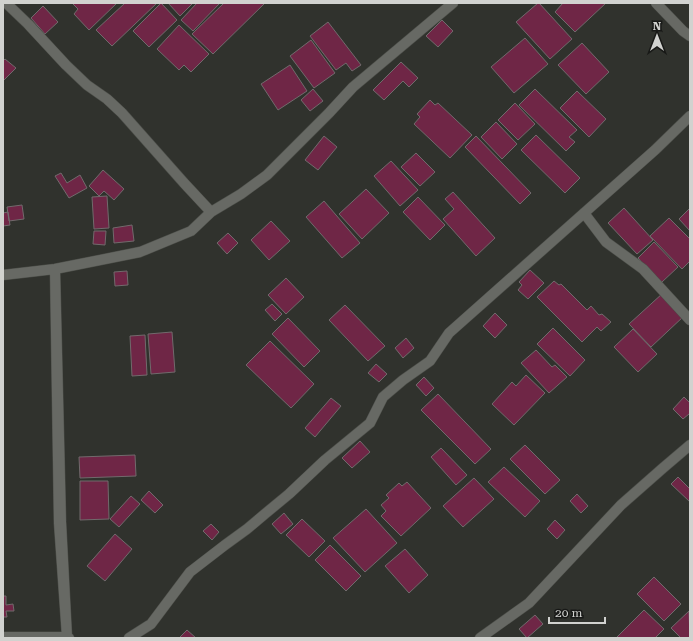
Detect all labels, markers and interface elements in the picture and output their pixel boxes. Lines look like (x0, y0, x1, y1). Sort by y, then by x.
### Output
north arrow (637, 16, 677, 56)
text: N (653, 20, 662, 33)
scale bar (549, 599, 605, 625)
text: 20 m (555, 606, 582, 620)

